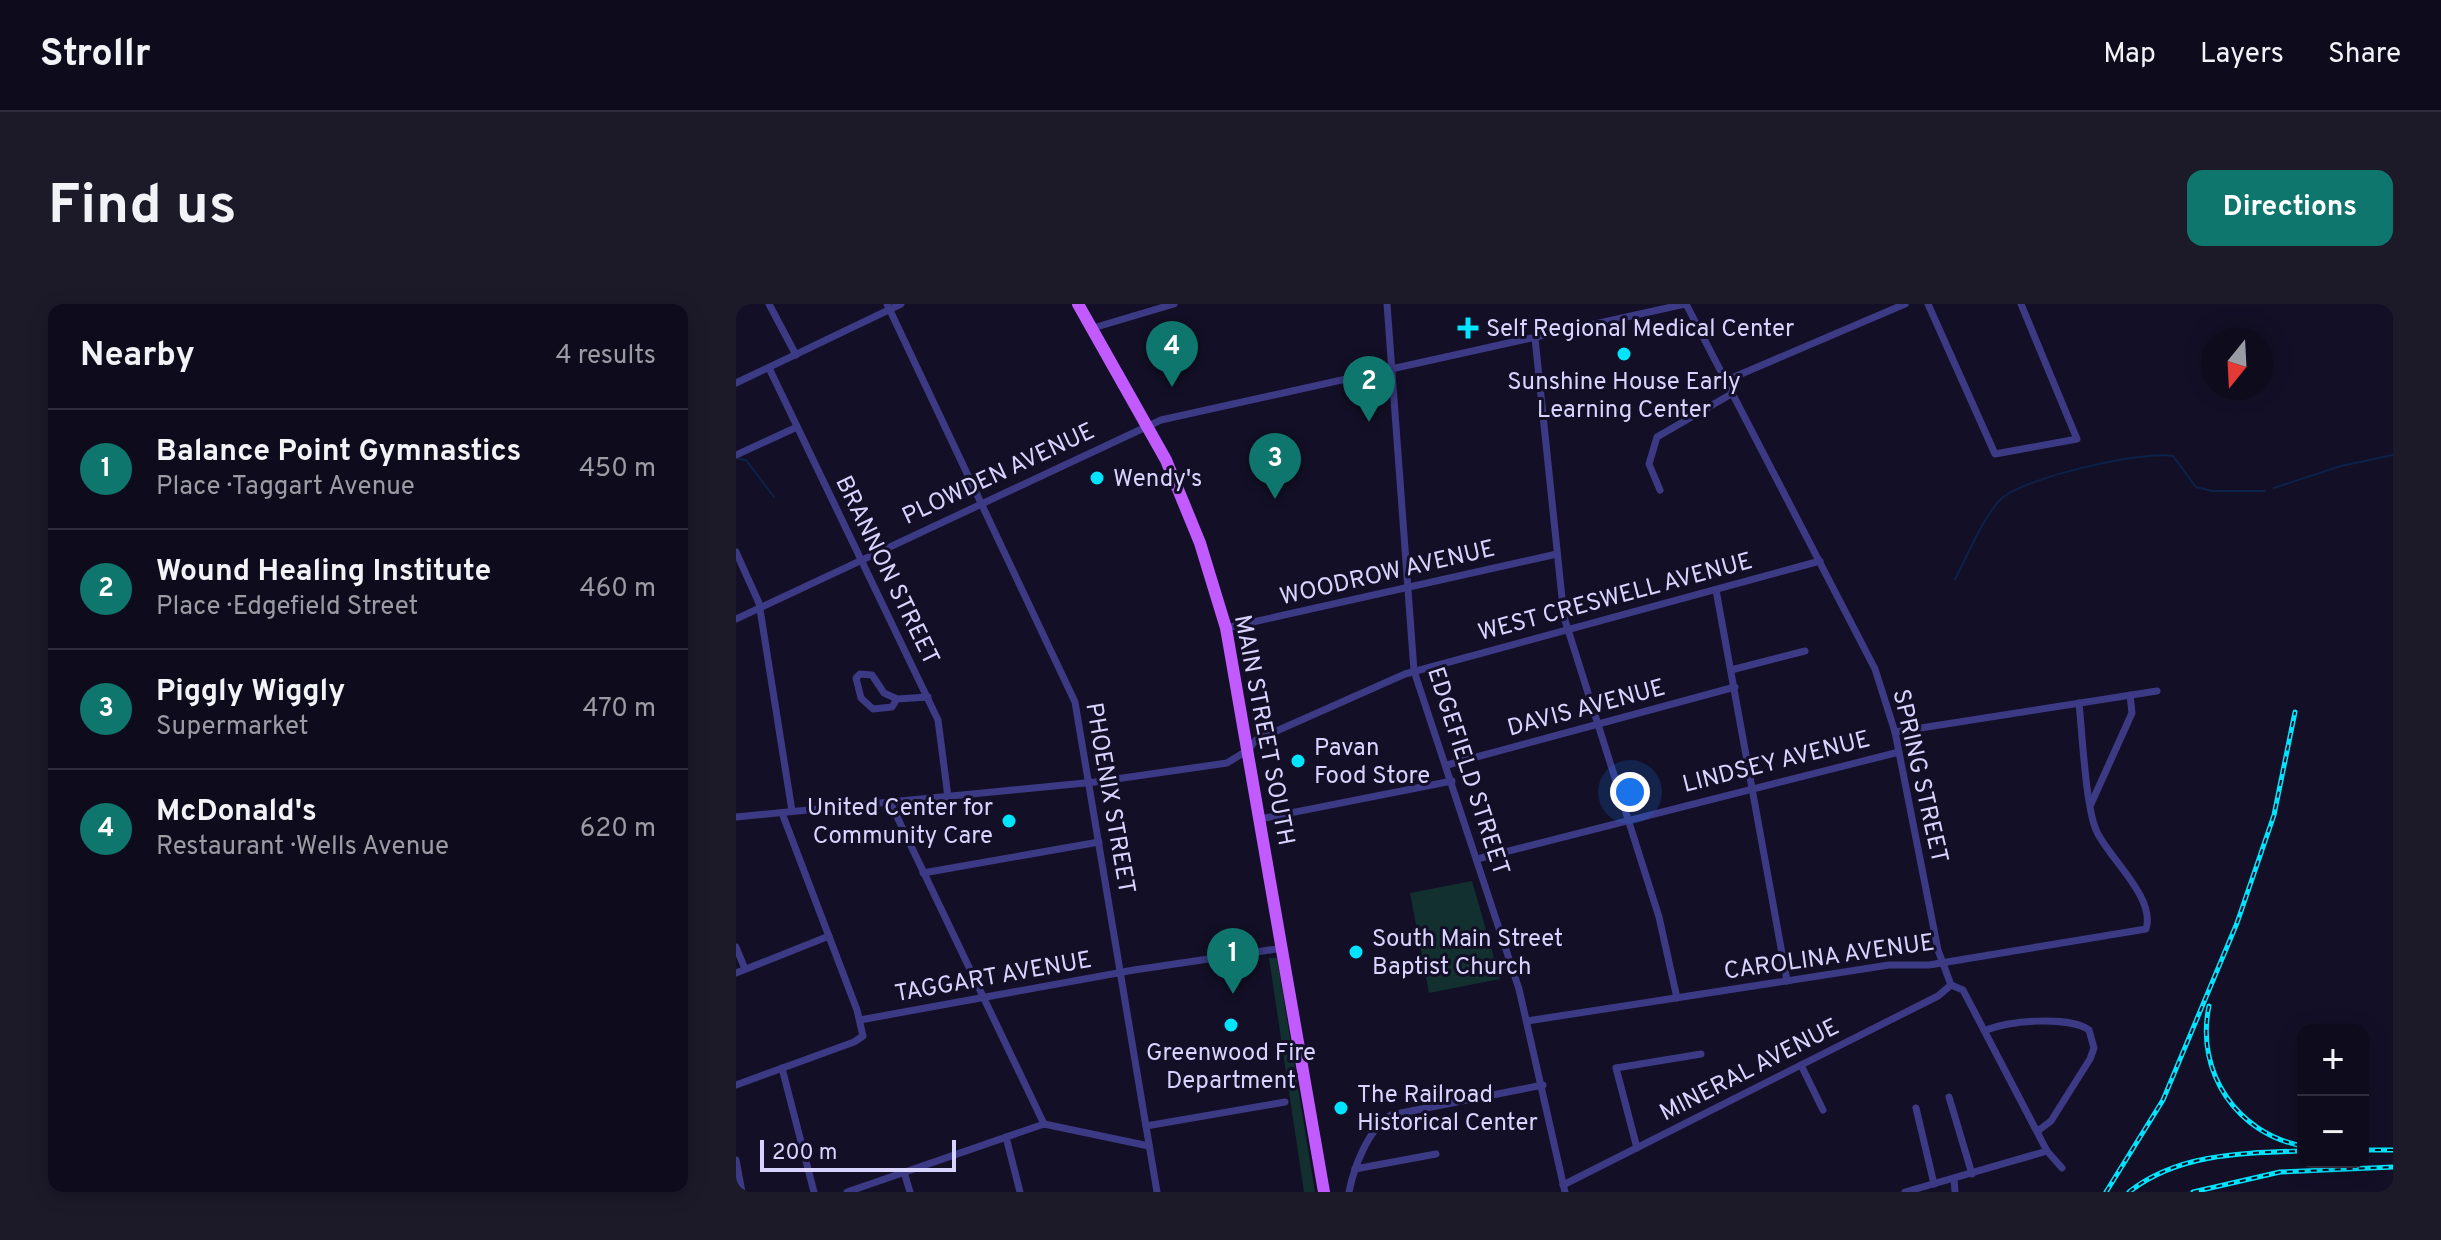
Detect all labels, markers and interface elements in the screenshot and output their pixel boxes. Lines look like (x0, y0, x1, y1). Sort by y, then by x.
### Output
text: Strollr (40, 31, 151, 80)
text: Map (2103, 37, 2156, 73)
text: Layers (2200, 37, 2284, 73)
text: Share (2328, 37, 2401, 73)
button: Directions (2187, 170, 2393, 246)
text: Find us (48, 173, 237, 243)
place label: Self Regional Medical Center (1486, 315, 1794, 345)
marker: Self Regional Medical Center (1457, 317, 1479, 339)
pin: 4 (1146, 321, 1198, 387)
north arrow (2201, 328, 2273, 400)
text: Nearby (80, 335, 195, 378)
text: 4 results (555, 340, 656, 373)
marker: Sunshine House Early Learning Center (1615, 345, 1633, 363)
pin: 2 (1343, 356, 1395, 422)
place label: Sunshine House Early Learning Center (1507, 368, 1741, 426)
street label: PLOWDEN AVENUE (898, 417, 1100, 533)
pin: 3 (1249, 433, 1301, 499)
text: Balance Point Gymnastics (156, 434, 521, 471)
text: 1 (101, 453, 111, 486)
text: 450 m (579, 453, 656, 486)
place label: Wendy's (1113, 465, 1202, 495)
marker: Wendy's (1088, 469, 1106, 487)
text: Place · Taggart Avenue (156, 471, 415, 504)
street label: BRANNON STREET (827, 471, 945, 670)
street label: WOODROW AVENUE (1277, 535, 1498, 613)
street label: WEST CRESWELL AVENUE (1475, 547, 1756, 649)
text: Wound Healing Institute (156, 554, 491, 591)
text: 2 (98, 573, 114, 606)
text: 460 m (580, 573, 656, 606)
text: Place · Edgefield Street (156, 591, 418, 624)
street label: MAIN STREET SOUTH (1226, 613, 1300, 848)
street label: EDGEFIELD STREET (1419, 664, 1515, 880)
street label: DAVIS AVENUE (1504, 673, 1669, 744)
text: Piggly Wiggly (156, 674, 345, 711)
street label: SPRING STREET (1884, 687, 1954, 866)
text: 3 (98, 693, 114, 726)
text: 470 m (582, 693, 656, 726)
street label: PHOENIX STREET (1077, 700, 1141, 896)
text: Supermarket (156, 711, 308, 744)
street label: LINDSEY AVENUE (1680, 725, 1873, 801)
place label: Pavan Food Store (1314, 734, 1430, 792)
marker: Pavan Food Store (1289, 752, 1307, 770)
your location (1610, 772, 1650, 812)
text: McDonald's (156, 794, 317, 831)
place label: United Center for Community Care (807, 794, 993, 852)
marker: United Center for Community Care (1000, 812, 1018, 830)
text: 4 (98, 813, 114, 846)
text: 620 m (580, 813, 656, 846)
text: Restaurant · Wells Avenue (156, 831, 449, 864)
place label: South Main Street Baptist Church (1372, 925, 1563, 983)
pin: 1 (1207, 928, 1259, 994)
street label: CAROLINA AVENUE (1722, 928, 1936, 988)
marker: South Main Street Baptist Church (1347, 943, 1365, 961)
street label: TAGGART AVENUE (893, 946, 1094, 1010)
street label: MINERAL AVENUE (1655, 1013, 1845, 1129)
marker: Greenwood Fire Department (1222, 1016, 1240, 1034)
map controls (2297, 1024, 2369, 1168)
button: + (2297, 1024, 2369, 1096)
place label: Greenwood Fire Department (1146, 1039, 1316, 1097)
place label: The Railroad Historical Center (1357, 1081, 1538, 1139)
button: − (2297, 1096, 2369, 1168)
marker: The Railroad Historical Center (1332, 1099, 1350, 1117)
scale bar (760, 1136, 956, 1172)
text: 200 m (772, 1140, 837, 1167)

